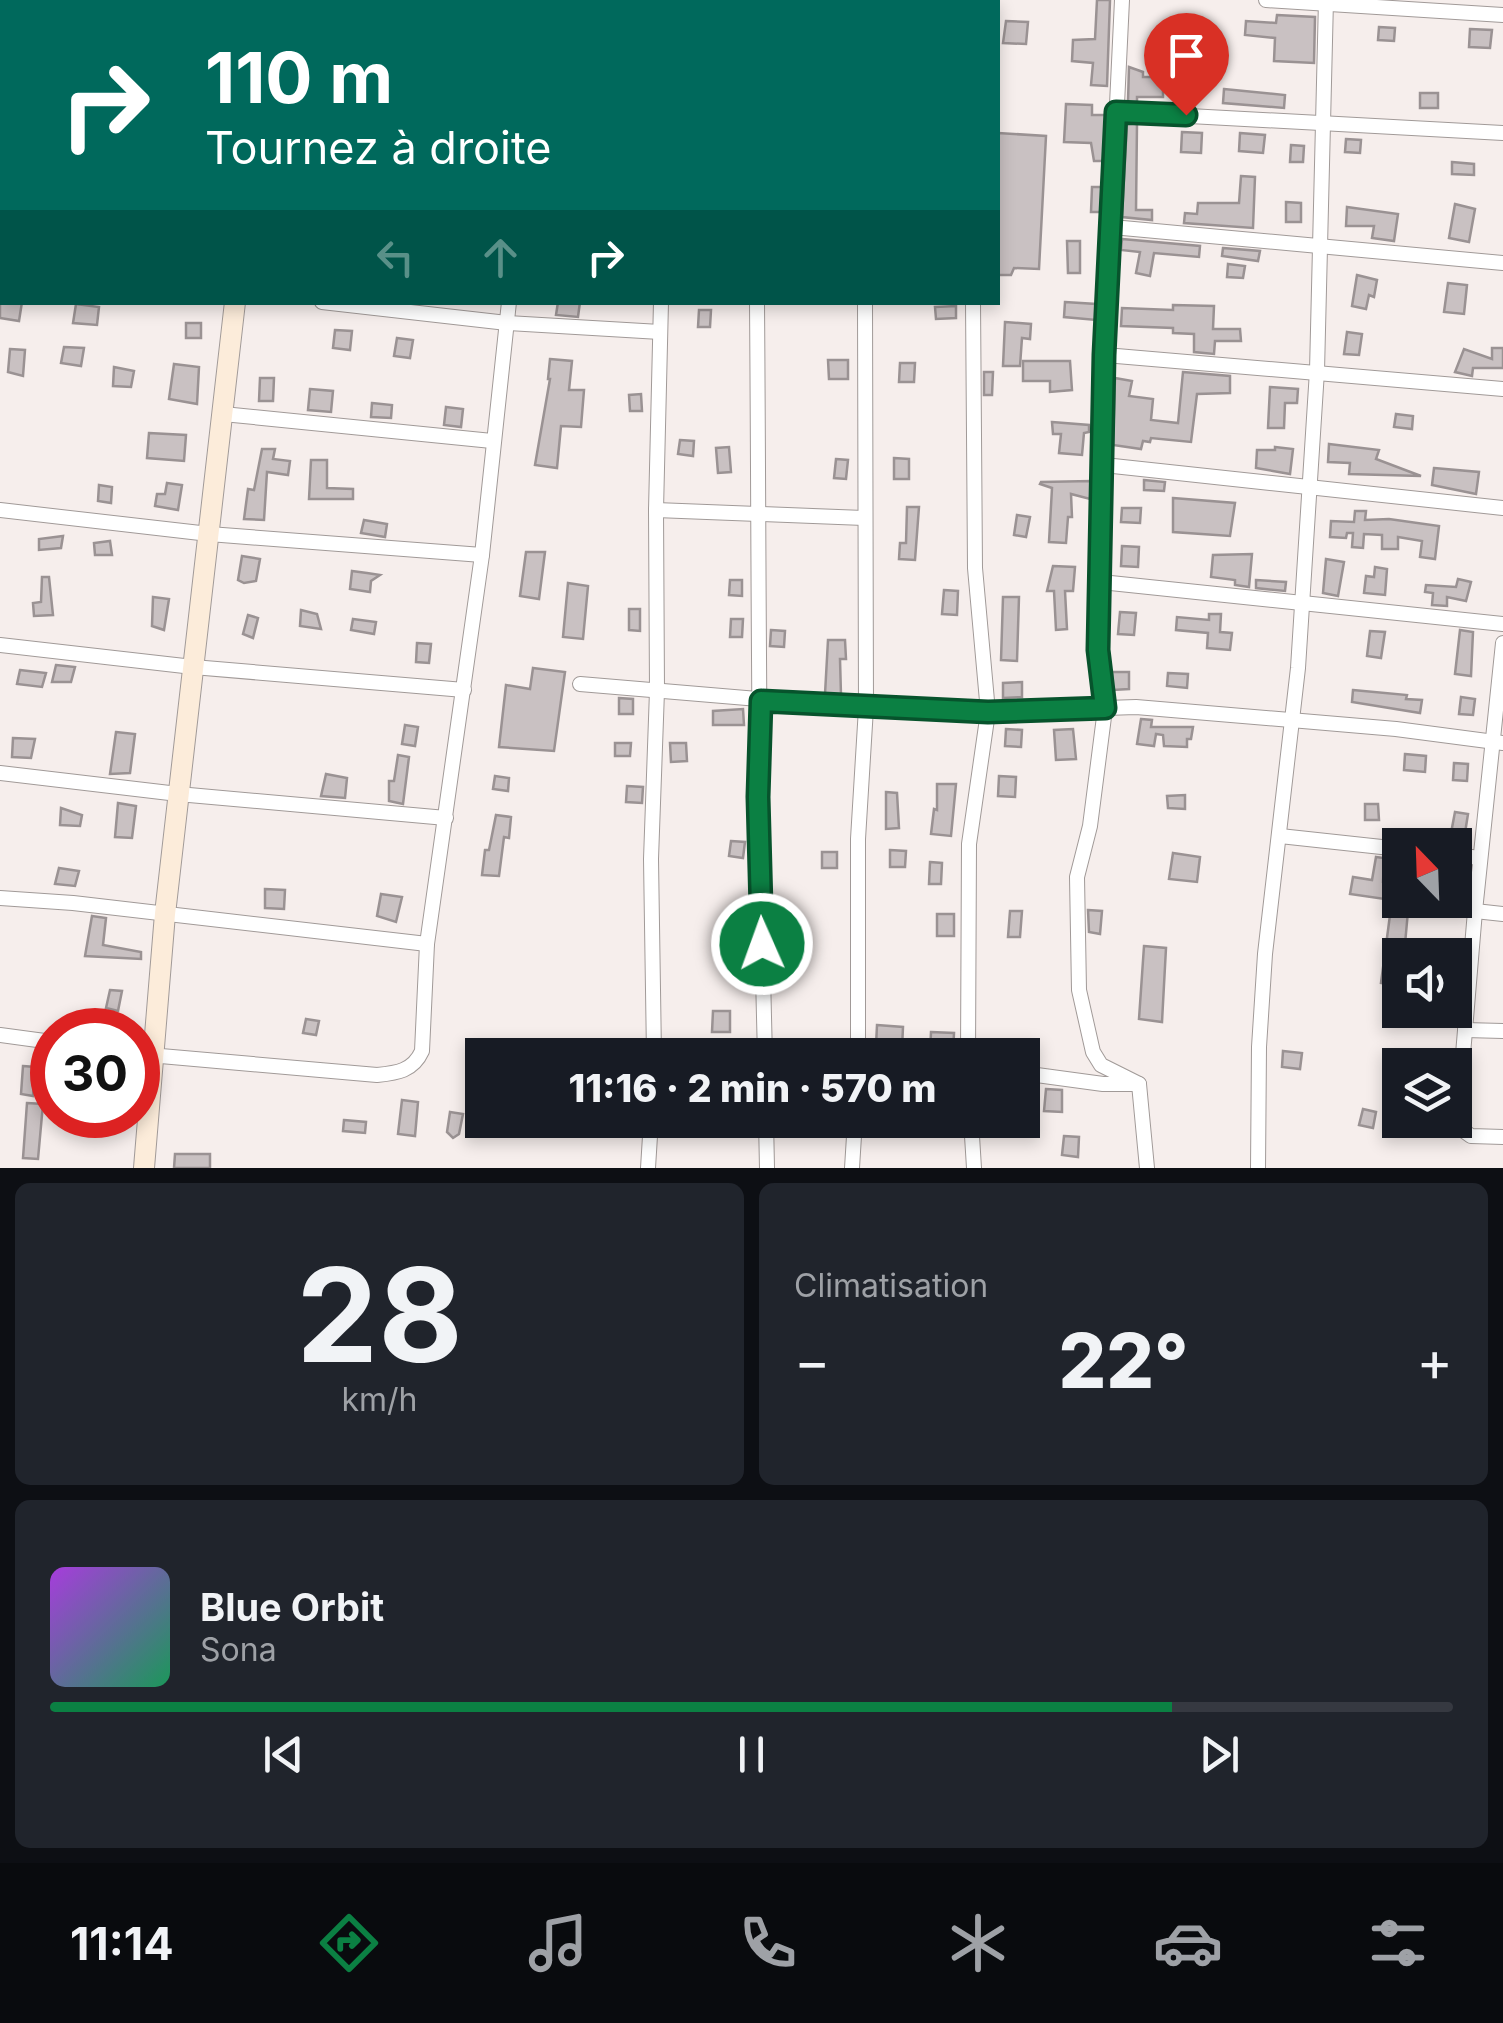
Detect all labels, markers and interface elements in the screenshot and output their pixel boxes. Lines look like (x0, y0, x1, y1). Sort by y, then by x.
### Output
pin (1144, 13, 1229, 116)
icon: arrive (1159, 28, 1214, 83)
text: 110 m (205, 35, 393, 120)
icon: right (40, 40, 170, 170)
text: Tournez à droite (205, 120, 552, 175)
icon: left (368, 230, 423, 285)
icon: ahead (473, 230, 528, 285)
icon: right (578, 230, 633, 285)
north arrow (1382, 828, 1472, 918)
map controls (1382, 828, 1472, 1138)
position arrow (710, 892, 814, 996)
button: sound (1382, 938, 1472, 1028)
speed limit sign: 30 (30, 1008, 160, 1138)
button: layers (1382, 1048, 1472, 1138)
text: 11:16 · 2 min · 570 m (569, 1065, 936, 1111)
text: 28 (296, 1236, 463, 1393)
text: Climatisation (794, 1266, 988, 1305)
text: 22° (1058, 1315, 1189, 1406)
text: − (794, 1328, 830, 1394)
text: + (1417, 1328, 1453, 1394)
text: km/h (341, 1380, 418, 1419)
text: Blue Orbit (200, 1584, 384, 1630)
text: Sona (200, 1630, 277, 1669)
icon: previous (256, 1727, 311, 1782)
icon: pause (724, 1727, 779, 1782)
icon: next (1192, 1727, 1247, 1782)
icon: directions (314, 1908, 384, 1978)
icon: music (523, 1908, 593, 1978)
icon: phone (733, 1908, 803, 1978)
icon: climate (943, 1908, 1013, 1978)
icon: car (1153, 1908, 1223, 1978)
icon: filters (1363, 1908, 1433, 1978)
text: 11:14 (70, 1916, 174, 1971)

